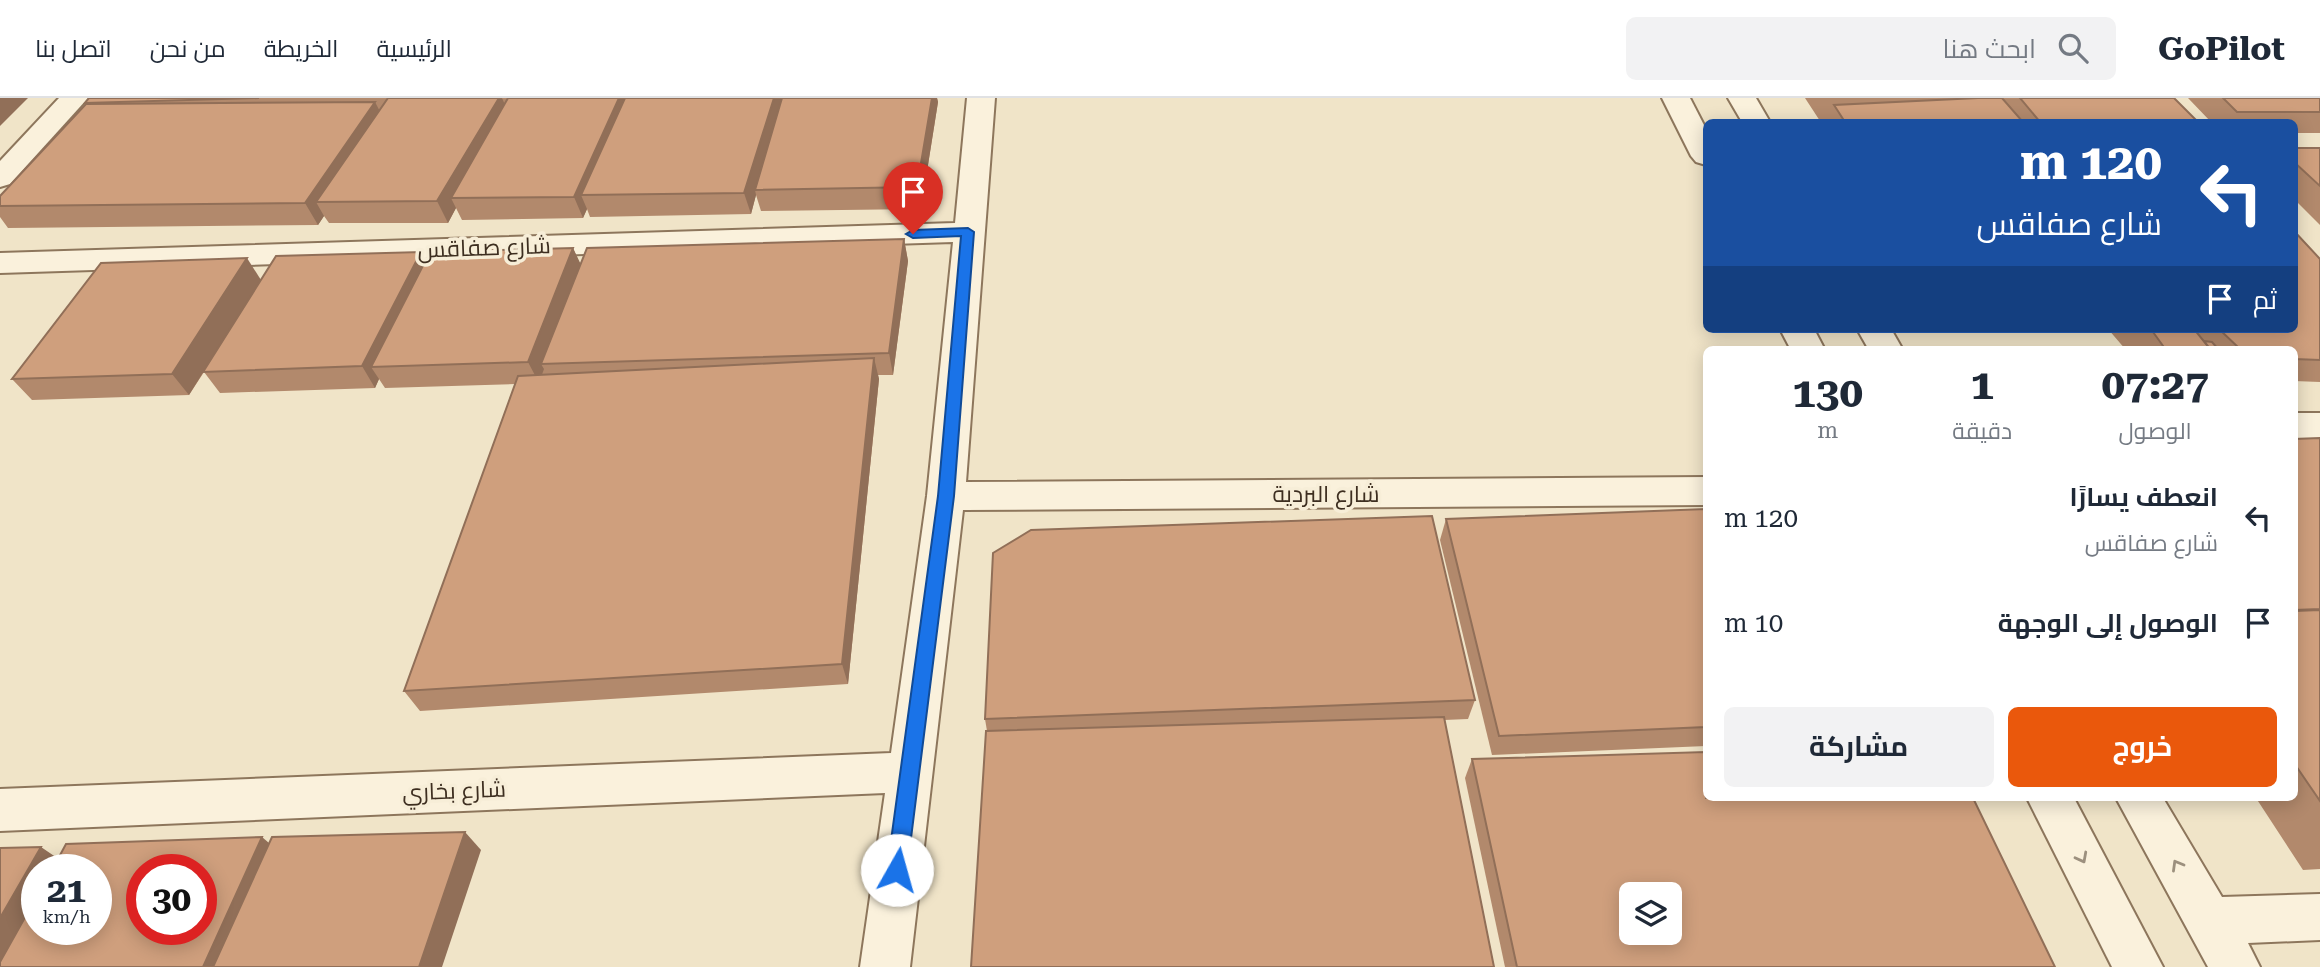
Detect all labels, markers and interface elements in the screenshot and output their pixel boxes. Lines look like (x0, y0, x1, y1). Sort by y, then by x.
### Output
search box (1626, 17, 2116, 80)
icon: search (2054, 29, 2092, 67)
text: GoPilot (2158, 29, 2285, 68)
text: ابحث هنا (1943, 34, 2036, 64)
text: اتصل بنا (35, 35, 112, 63)
text: من نحن (150, 35, 226, 63)
text: الخريطة (264, 35, 339, 63)
text: الرئيسية (377, 35, 452, 63)
text: 120 m (2020, 134, 2162, 191)
icon: left (2186, 147, 2277, 238)
pin (883, 162, 943, 234)
icon: arrive (894, 173, 932, 211)
text: شارع صفاقس (1976, 205, 2162, 243)
street label: شارع صفاقس (417, 232, 551, 266)
icon: arrive (2201, 280, 2239, 318)
text: ثم (2253, 285, 2277, 315)
text: 1 (1970, 360, 1994, 409)
text: 07:27 (2101, 360, 2209, 409)
text: 130 (1792, 368, 1863, 417)
text: m (1817, 417, 1838, 444)
text: دقيقة (1952, 418, 2012, 445)
text: الوصول (2118, 418, 2192, 445)
street label: شارع البردية (1272, 481, 1380, 510)
text: انعطف يسارًا (2070, 482, 2218, 512)
icon: left (2239, 499, 2277, 537)
text: 120 m (1724, 503, 1798, 533)
text: شارع صفاقس (2085, 530, 2218, 557)
icon: arrive (2239, 604, 2277, 642)
text: 10 m (1724, 608, 1783, 638)
text: الوصول إلى الوجهة (1998, 608, 2218, 638)
button: مشاركة (1724, 707, 1994, 787)
button: خروج (2008, 707, 2277, 787)
street label: شارع بخاري (402, 776, 506, 810)
position arrow (860, 833, 934, 907)
one-way arrow (2073, 851, 2087, 864)
speed limit sign: 30 (126, 854, 217, 945)
one-way arrow (2172, 860, 2185, 873)
text: 21 (47, 870, 86, 911)
map controls (1619, 882, 1682, 945)
button: layers (1619, 882, 1682, 945)
text: km/h (42, 906, 91, 927)

